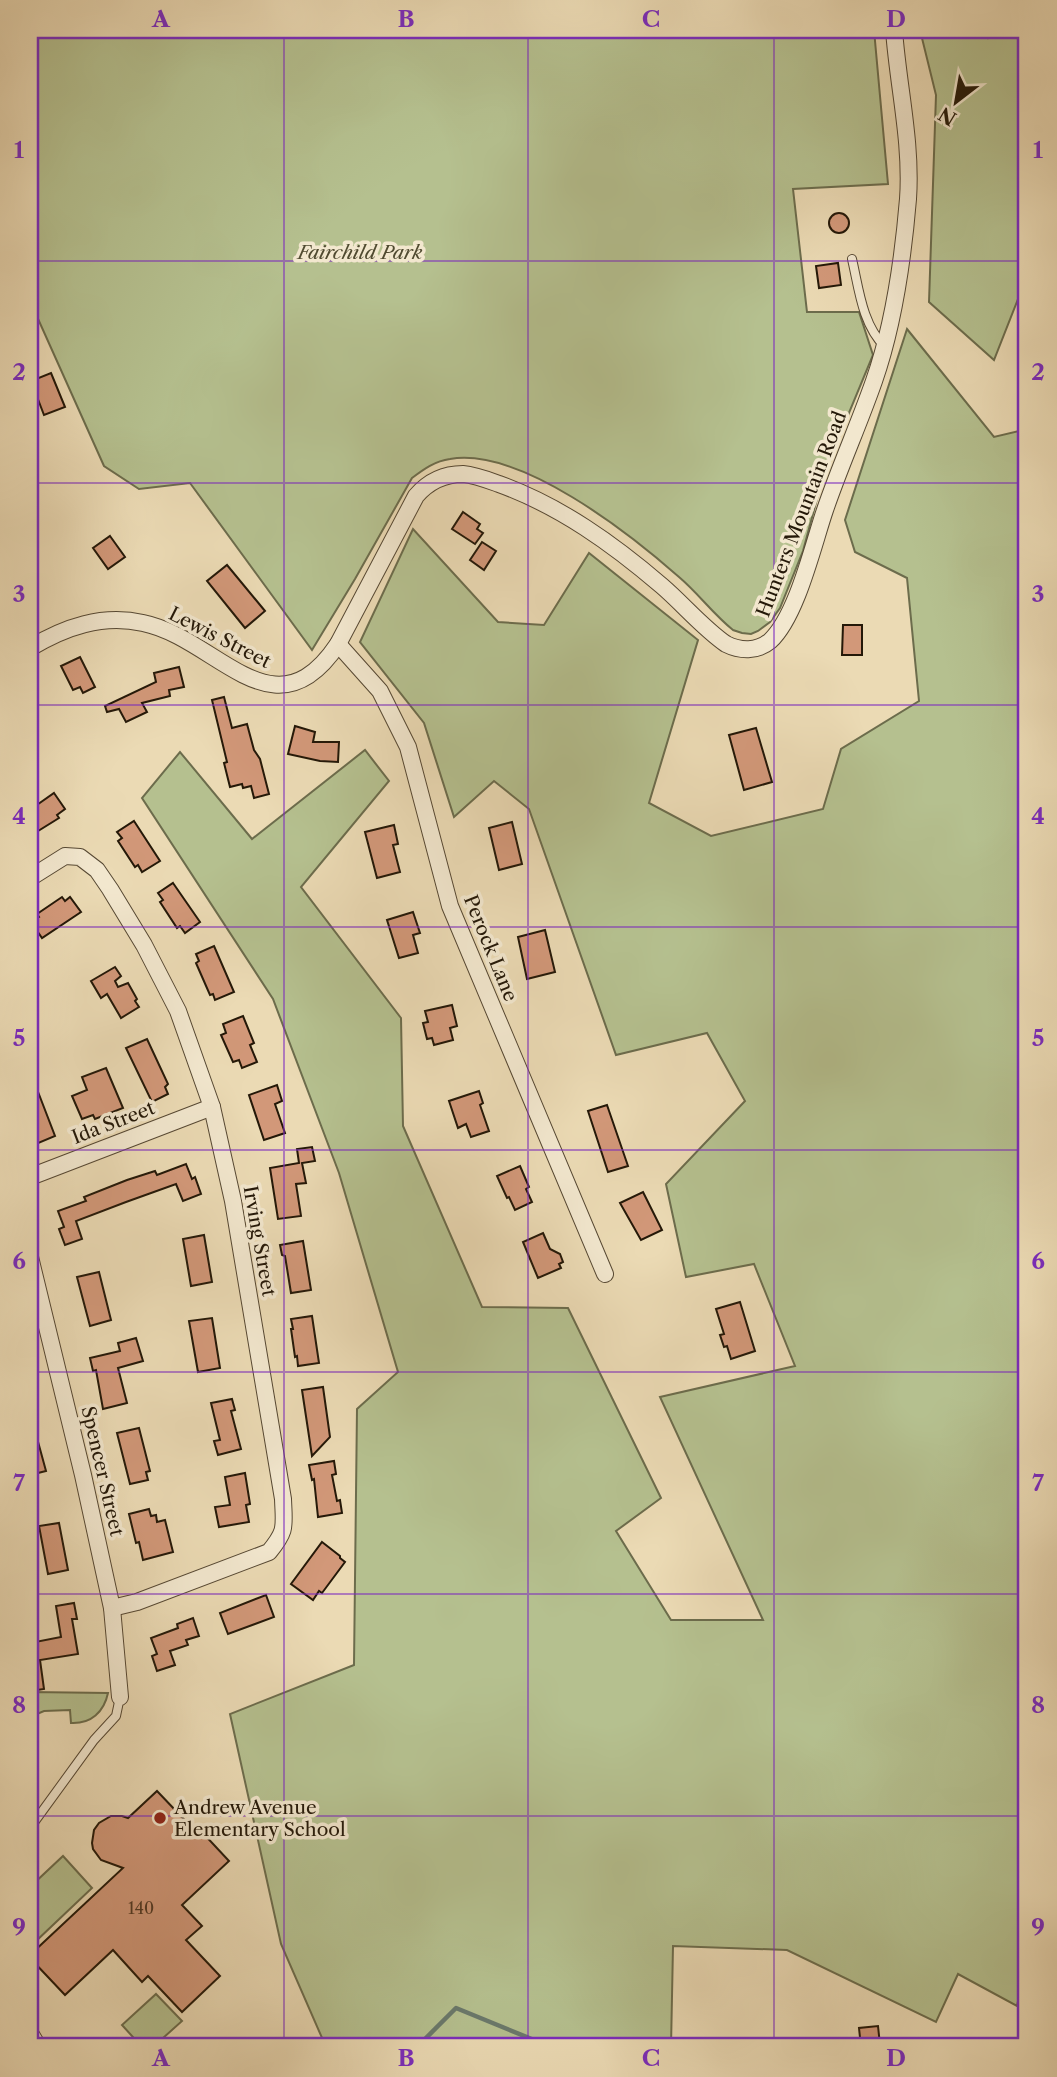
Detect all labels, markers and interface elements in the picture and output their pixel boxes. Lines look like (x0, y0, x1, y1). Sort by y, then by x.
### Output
text: A (151, 5, 171, 33)
text: B (397, 5, 415, 33)
text: C (642, 5, 660, 33)
text: D (886, 5, 906, 33)
north arrow (920, 66, 990, 136)
text: N (935, 102, 961, 130)
text: 1 (14, 136, 25, 164)
text: 1 (1033, 136, 1044, 164)
park label: Fairchild Park (296, 241, 422, 264)
text: 2 (12, 358, 26, 386)
text: 2 (1031, 358, 1045, 386)
street label: Hunters Mountain Road (752, 408, 852, 620)
text: 3 (13, 580, 26, 608)
text: 3 (1032, 580, 1045, 608)
street label: Lewis Street (165, 602, 275, 673)
text: 4 (12, 802, 26, 830)
text: 4 (1031, 802, 1045, 830)
street label: Perock Lane (459, 892, 522, 1005)
text: 5 (13, 1024, 25, 1052)
text: 5 (1032, 1024, 1044, 1052)
street label: Ida Street (68, 1096, 158, 1149)
street label: Irving Street (238, 1184, 281, 1299)
text: 6 (12, 1247, 26, 1275)
text: 6 (1031, 1247, 1045, 1275)
street label: Spencer Street (76, 1404, 129, 1539)
text: 7 (13, 1469, 25, 1497)
text: 7 (1032, 1469, 1044, 1497)
text: 8 (12, 1691, 26, 1719)
text: 8 (1031, 1691, 1045, 1719)
place label: Andrew Avenue Elementary School (173, 1796, 346, 1841)
marker: Andrew Avenue Elementary School (152, 1810, 168, 1826)
house number: 140 (128, 1898, 154, 1918)
text: 9 (12, 1913, 26, 1941)
text: 9 (1031, 1913, 1045, 1941)
text: A (151, 2044, 171, 2072)
text: B (397, 2044, 415, 2072)
text: C (642, 2044, 660, 2072)
text: D (886, 2044, 906, 2072)

